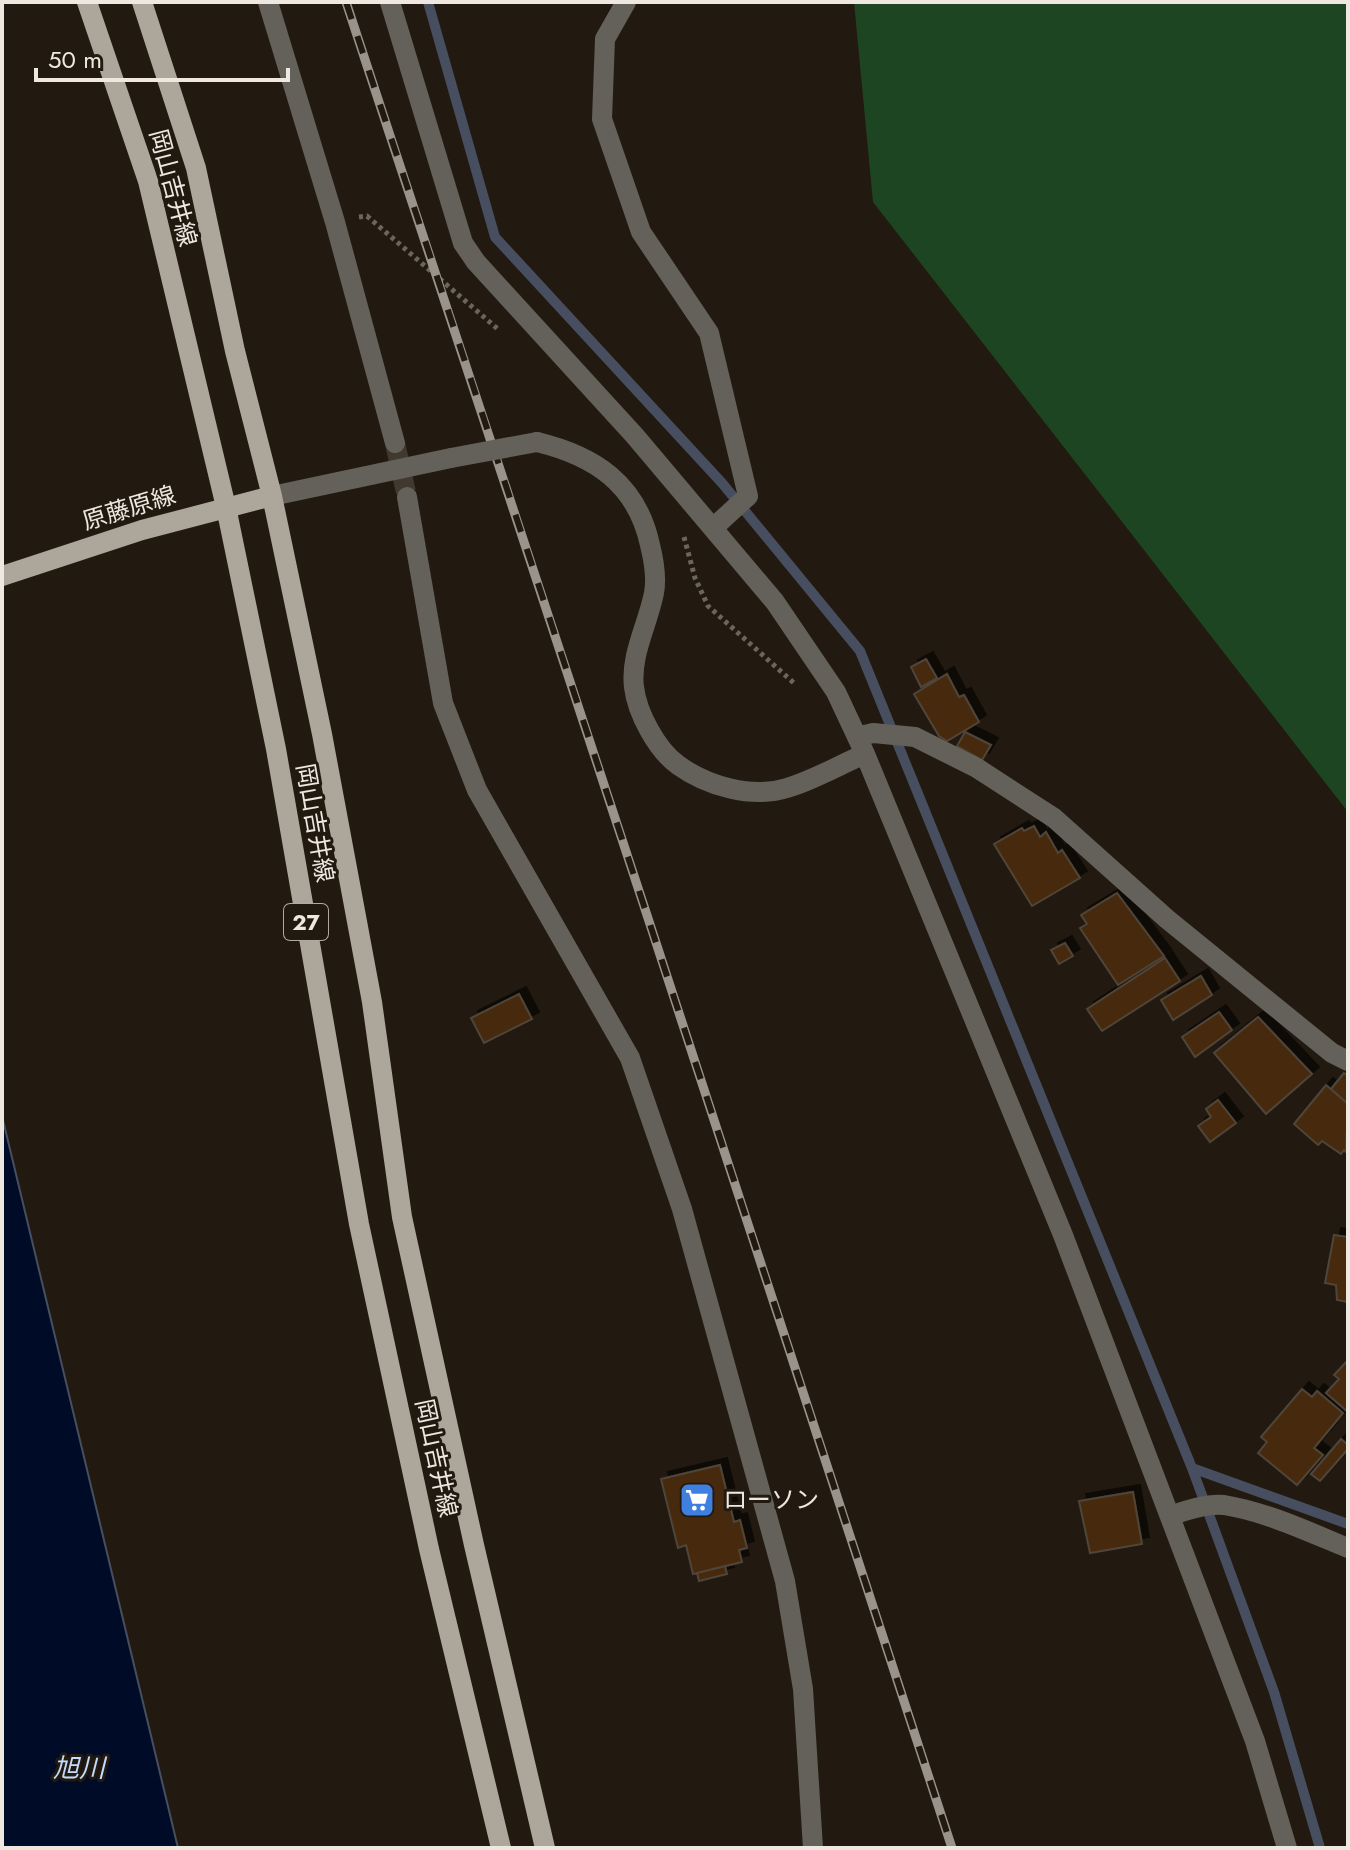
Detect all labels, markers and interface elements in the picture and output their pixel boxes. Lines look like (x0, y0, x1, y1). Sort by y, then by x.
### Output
scale bar (36, 32, 288, 82)
text: 50 m (48, 42, 102, 77)
street label: 岡山吉井線 (141, 125, 206, 250)
street label: 原藤原線 (78, 477, 180, 538)
street label: 岡山吉井線 (288, 761, 343, 885)
road number: 27 (284, 904, 328, 940)
street label: 岡山吉井線 (407, 1396, 466, 1520)
supermarket icon: ローソン (678, 1481, 716, 1519)
place label: ローソン (723, 1482, 819, 1517)
water label: 旭川 (53, 1749, 108, 1787)

